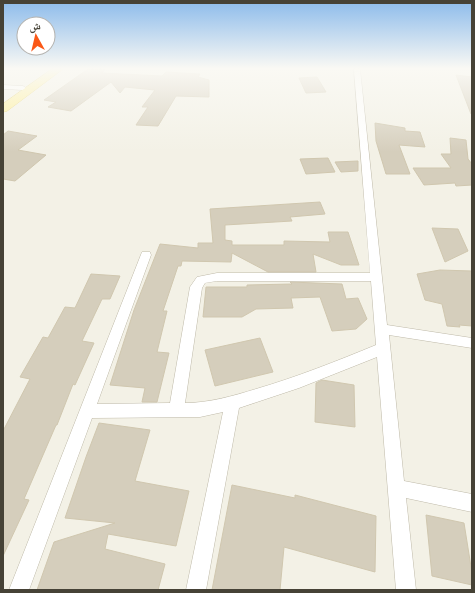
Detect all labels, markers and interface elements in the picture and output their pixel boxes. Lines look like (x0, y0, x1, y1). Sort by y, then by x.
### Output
north arrow (16, 16, 56, 56)
text: ش (28, 17, 42, 35)

